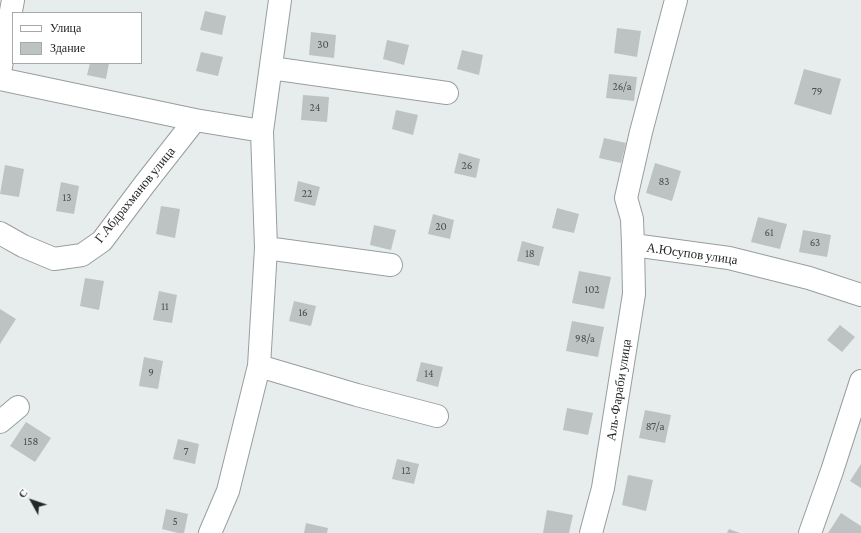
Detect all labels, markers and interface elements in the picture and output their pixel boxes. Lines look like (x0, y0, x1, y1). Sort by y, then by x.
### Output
legend (12, 12, 142, 64)
text: Улица (50, 21, 81, 35)
house number: 30 (317, 38, 329, 52)
text: Здание (50, 41, 85, 55)
house number: 26/a (612, 80, 632, 94)
house number: 79 (812, 85, 822, 99)
house number: 24 (310, 101, 320, 115)
street label: Г.Абдрахманов улица (92, 144, 178, 246)
house number: 26 (462, 159, 472, 173)
house number: 83 (659, 175, 669, 189)
house number: 22 (302, 187, 312, 201)
house number: 13 (63, 191, 71, 205)
house number: 20 (435, 220, 447, 234)
house number: 61 (764, 226, 774, 240)
house number: 63 (810, 236, 820, 250)
street label: А.Юсупов улица (645, 240, 739, 268)
house number: 18 (525, 247, 535, 261)
house number: 102 (584, 283, 600, 297)
house number: 11 (161, 300, 169, 314)
house number: 16 (298, 306, 308, 320)
house number: 98/a (575, 332, 595, 346)
street label: Аль-Фараби улица (603, 338, 635, 442)
house number: 9 (148, 366, 154, 380)
house number: 14 (424, 367, 434, 381)
house number: 87/а (646, 420, 664, 434)
house number: 158 (24, 435, 38, 449)
house number: 7 (183, 445, 189, 459)
house number: 12 (402, 464, 410, 478)
north arrow (12, 481, 52, 521)
text: С (16, 486, 30, 500)
house number: 5 (172, 515, 178, 529)

